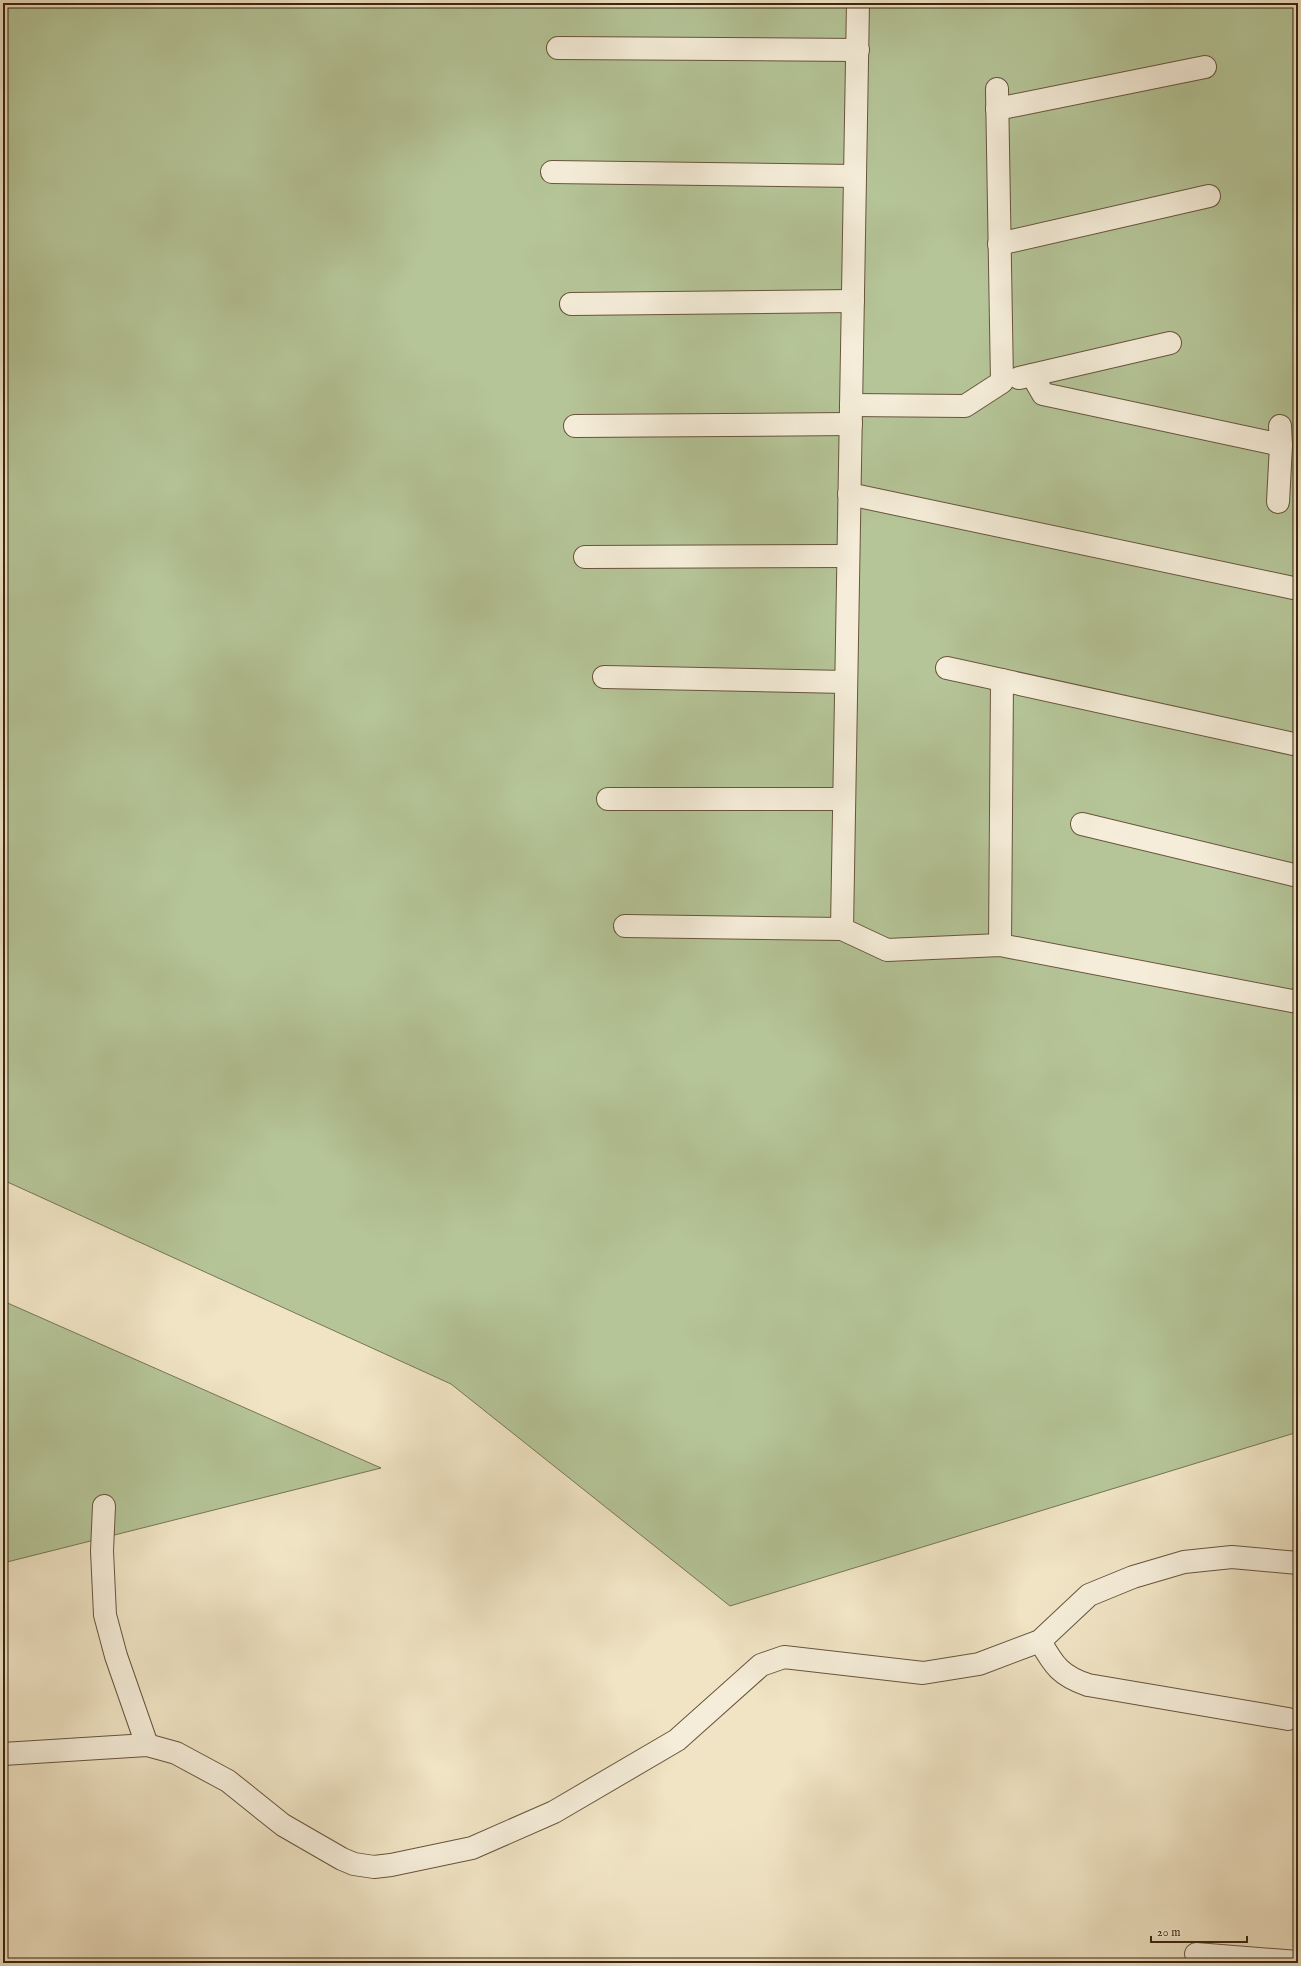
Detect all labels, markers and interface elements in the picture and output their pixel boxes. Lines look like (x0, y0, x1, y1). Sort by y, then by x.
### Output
scale bar (1151, 1918, 1247, 1944)
text: 20 m (1157, 1925, 1180, 1940)

